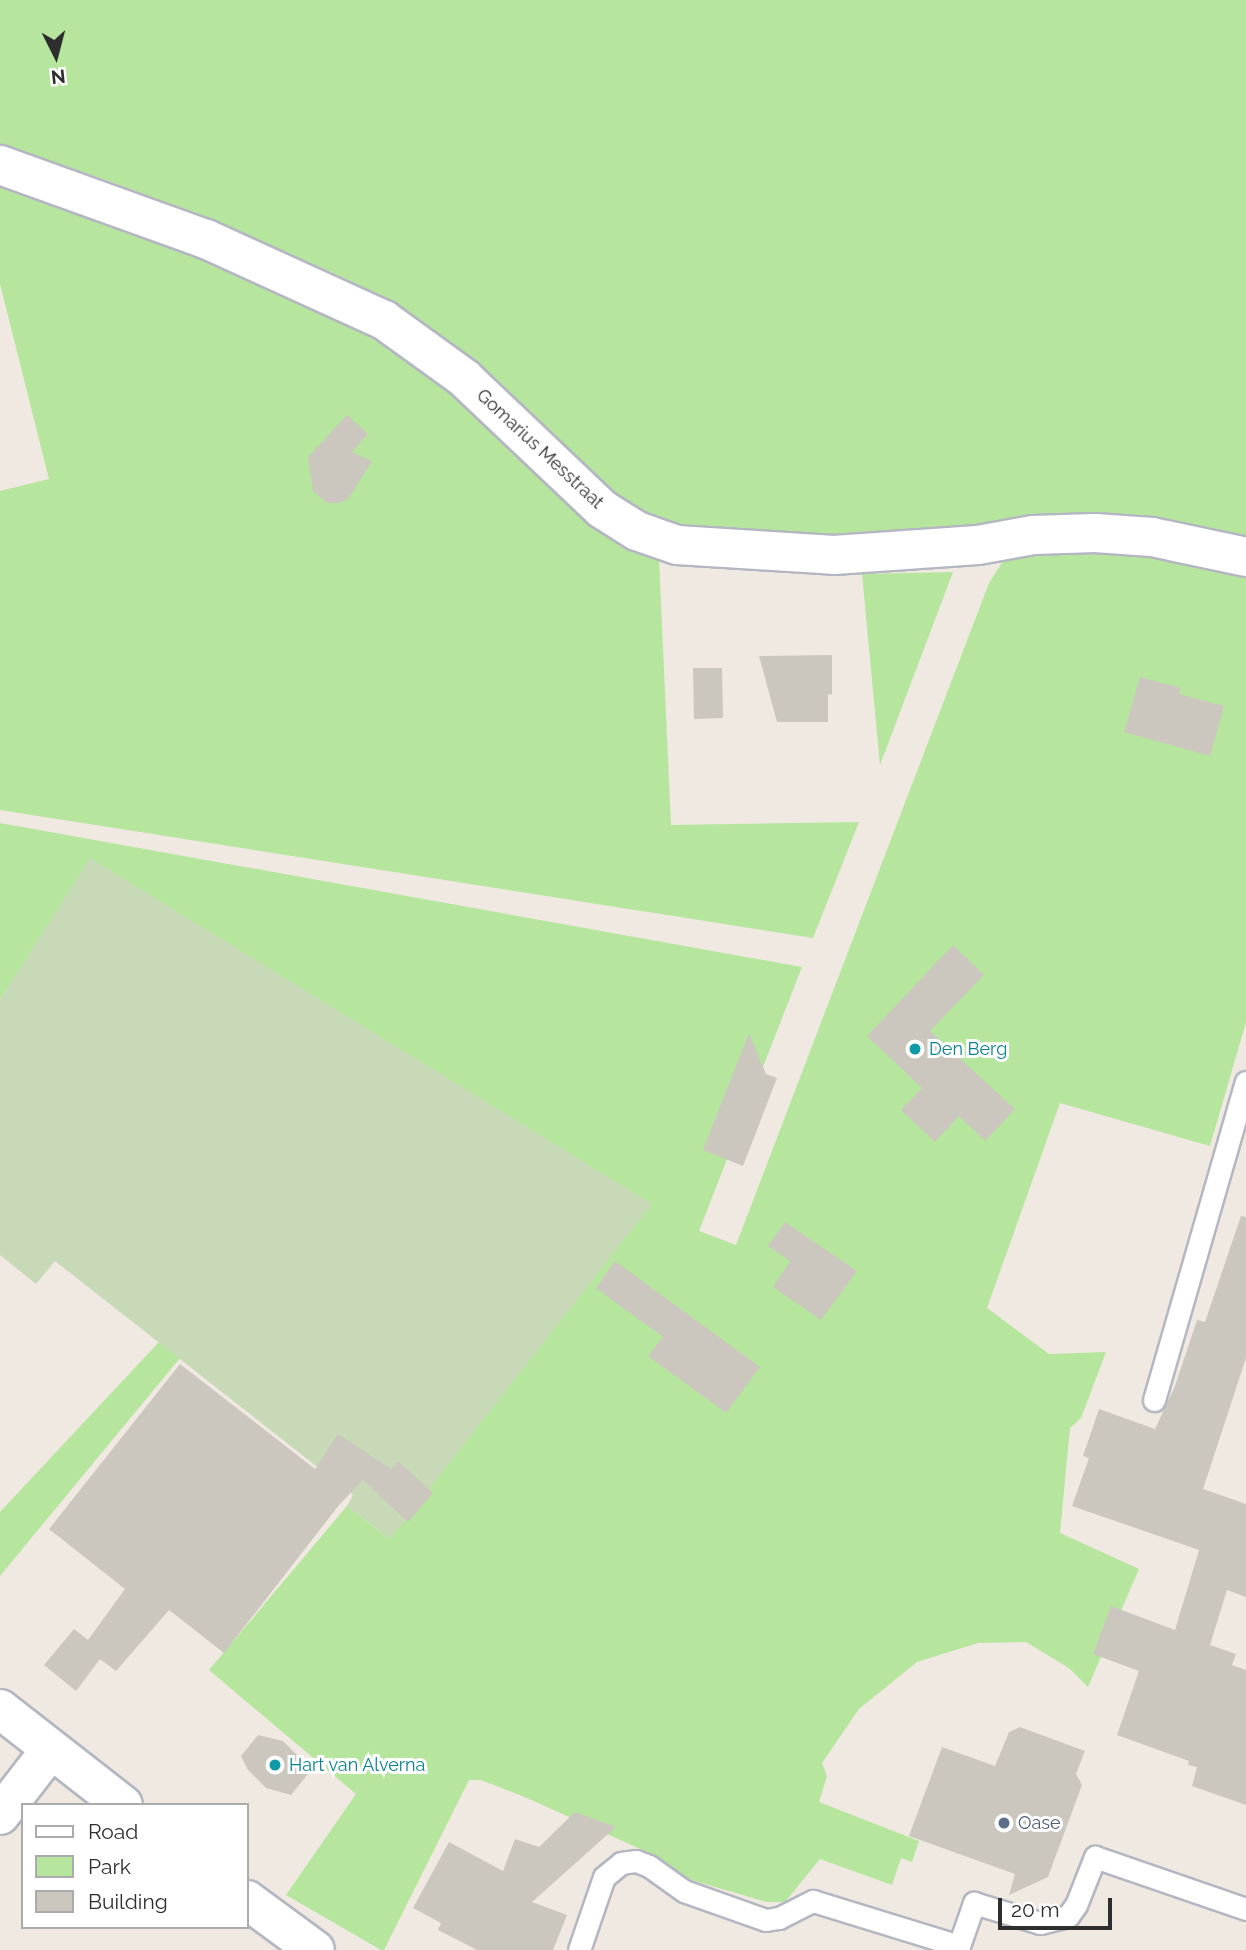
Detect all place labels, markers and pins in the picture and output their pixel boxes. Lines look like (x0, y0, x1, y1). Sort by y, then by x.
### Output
place label: Den Berg (929, 1038, 1007, 1060)
marker: Den Berg (907, 1041, 923, 1057)
place label: Hart van Alverna (289, 1754, 426, 1776)
marker: Hart van Alverna (267, 1757, 283, 1773)
place label: Oase (1018, 1812, 1061, 1834)
marker: Oase (996, 1815, 1012, 1831)

